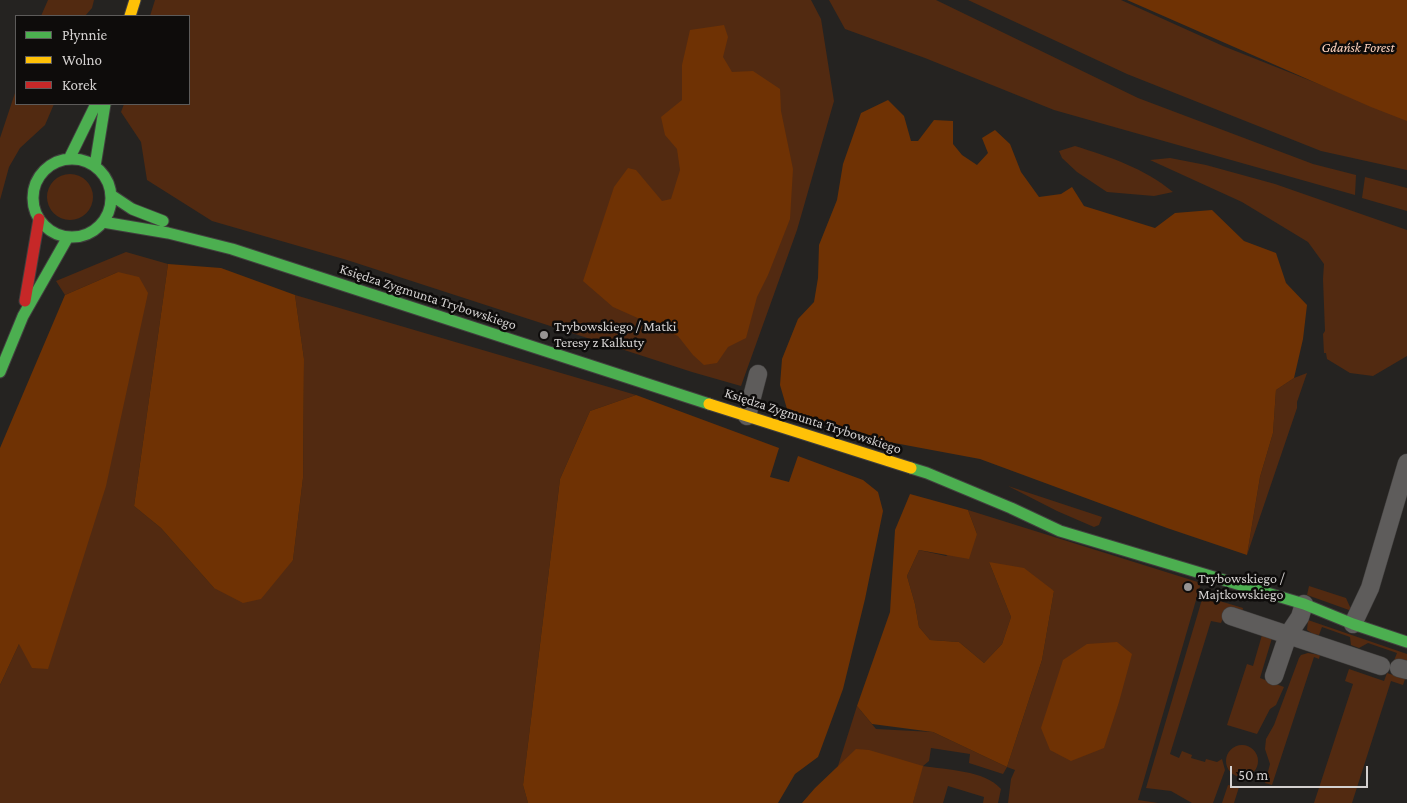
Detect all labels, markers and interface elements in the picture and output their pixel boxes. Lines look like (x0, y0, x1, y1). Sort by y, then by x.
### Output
legend (15, 15, 190, 105)
text: Płynnie (62, 27, 107, 43)
park label: Gdańsk Forest (1321, 40, 1395, 56)
text: Wolno (62, 52, 102, 68)
text: Korek (62, 77, 97, 93)
street label: Księdza Zygmunta Trybowskiego (338, 260, 518, 334)
place label: Trybowskiego / Matki Teresy z Kalkuty (554, 319, 676, 352)
marker: Trybowskiego / Matki Teresy z Kalkuty (538, 329, 550, 341)
street label: Księdza Zygmunta Trybowskiego (723, 384, 903, 458)
place label: Trybowskiego / Majtkowskiego (1198, 571, 1285, 604)
marker: Trybowskiego / Majtkowskiego (1182, 581, 1194, 593)
scale bar (1232, 756, 1370, 788)
text: 50 m (1238, 767, 1268, 783)

